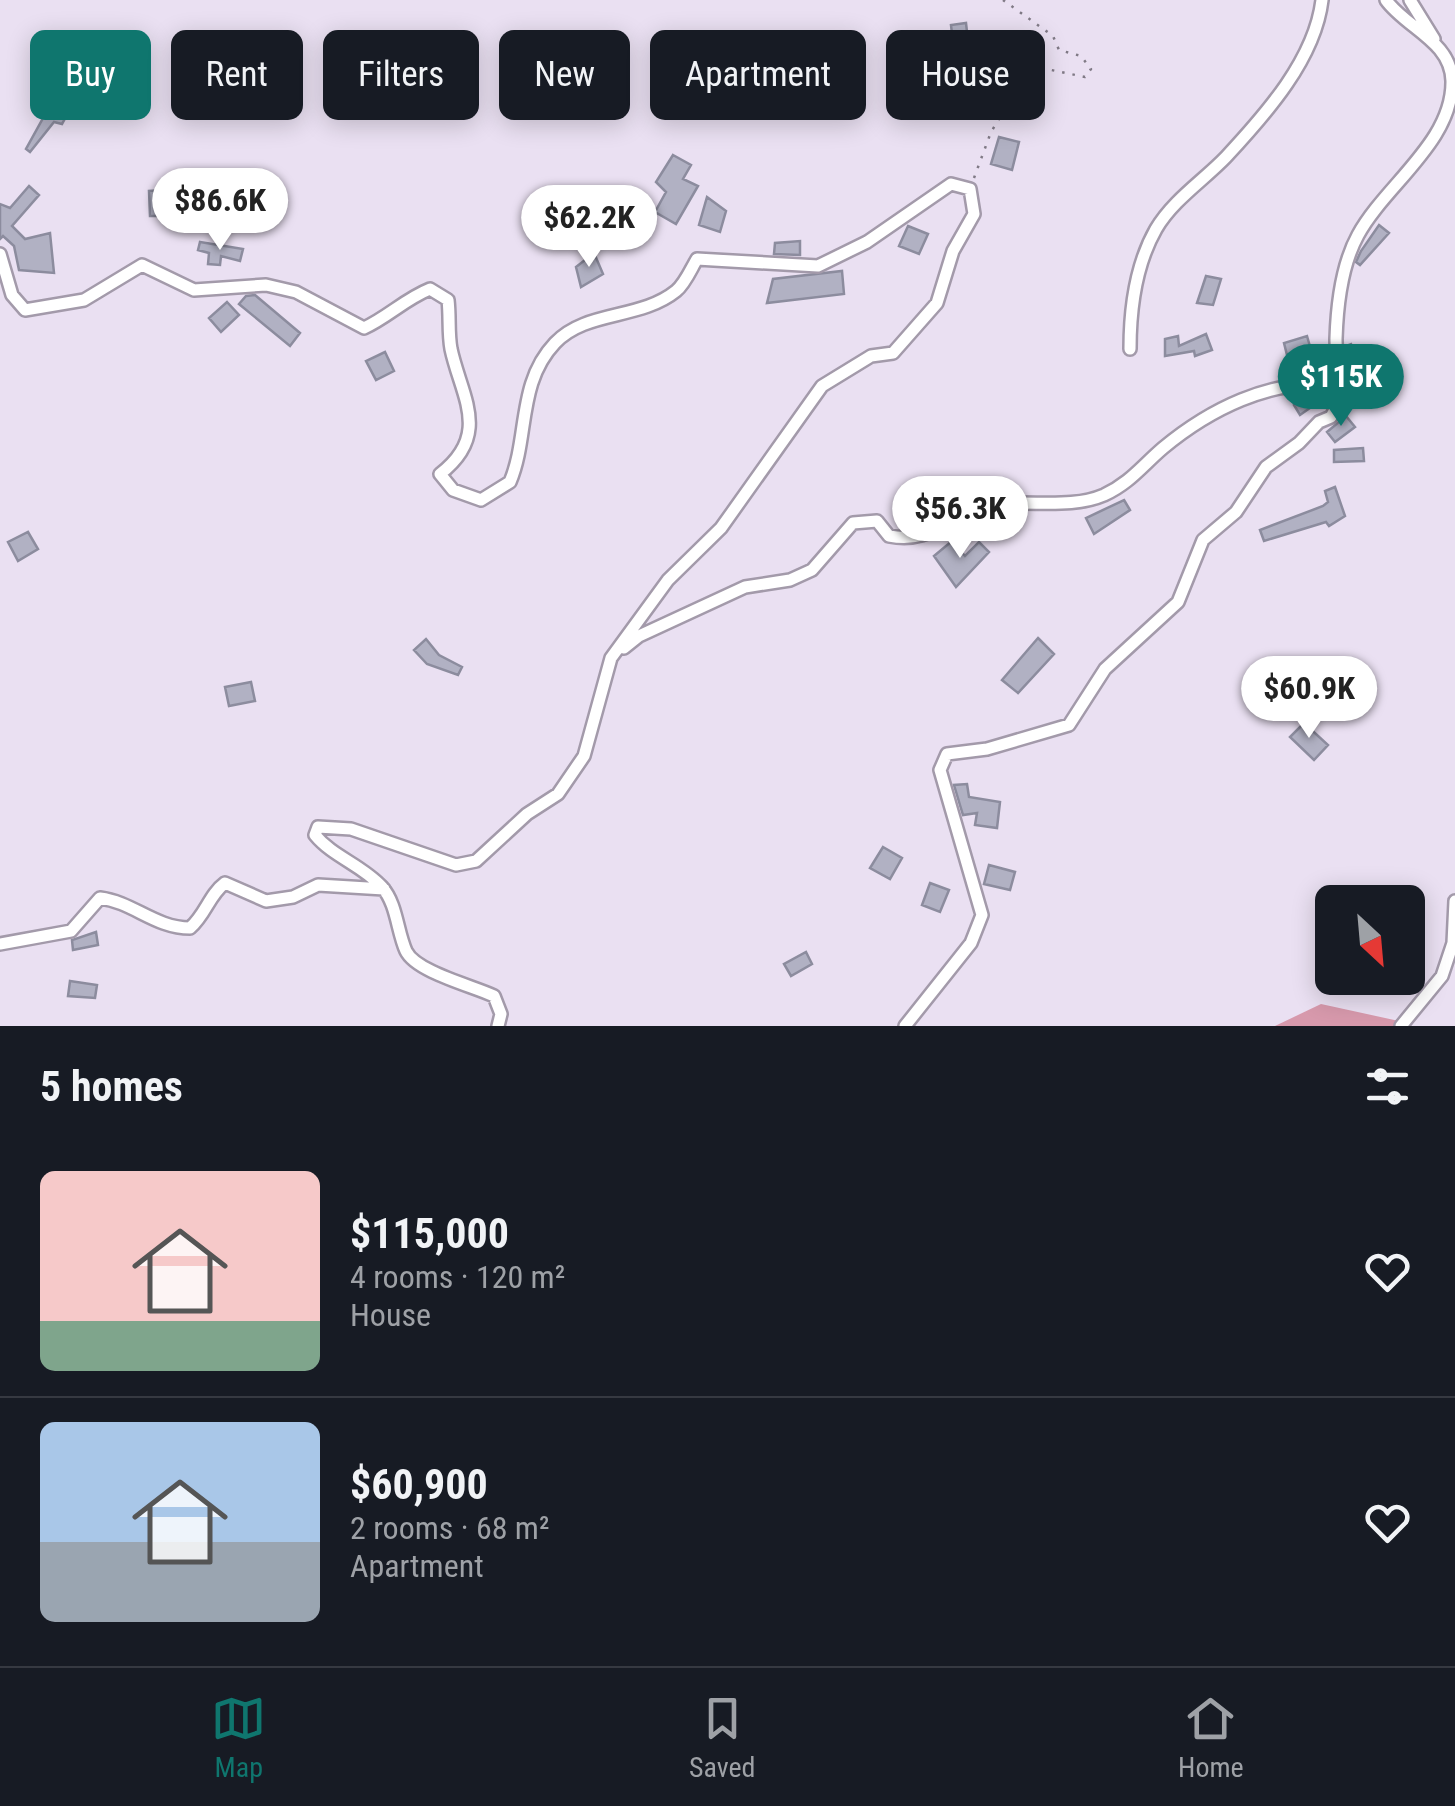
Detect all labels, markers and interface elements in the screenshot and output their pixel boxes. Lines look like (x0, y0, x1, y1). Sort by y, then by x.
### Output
chip: Buy (30, 30, 151, 120)
chip: Rent (171, 30, 303, 120)
chip: Filters (323, 30, 479, 120)
chip: New (499, 30, 630, 120)
chip: Apartment (650, 30, 866, 120)
chip: House (886, 30, 1045, 120)
pin: $86.6K (139, 168, 301, 253)
text: $86.6K (174, 181, 266, 219)
pin: $62.2K (508, 185, 670, 270)
text: $62.2K (543, 198, 635, 236)
pin: $115K (1271, 344, 1411, 429)
text: $115K (1300, 357, 1382, 395)
pin: $56.3K (879, 476, 1041, 561)
text: $56.3K (914, 489, 1006, 527)
pin: $60.9K (1228, 656, 1390, 741)
text: $60.9K (1263, 669, 1355, 707)
north arrow (1315, 885, 1425, 995)
map controls (1315, 885, 1425, 995)
icon: filters (1360, 1059, 1415, 1114)
text: 5 homes (40, 1062, 183, 1111)
text: $115,000 (350, 1209, 509, 1258)
icon: home (120, 1211, 240, 1331)
icon: heart (1360, 1244, 1415, 1299)
text: 4 rooms · 120 m² (350, 1258, 565, 1296)
text: House (350, 1296, 431, 1334)
text: $60,900 (350, 1460, 488, 1509)
icon: home (120, 1462, 240, 1582)
icon: heart (1360, 1495, 1415, 1550)
text: 2 rooms · 68 m² (350, 1509, 549, 1547)
text: Apartment (350, 1547, 484, 1585)
tab: Map (211, 1691, 266, 1784)
tab: Saved (689, 1691, 755, 1784)
tab: Home (1178, 1691, 1244, 1784)

